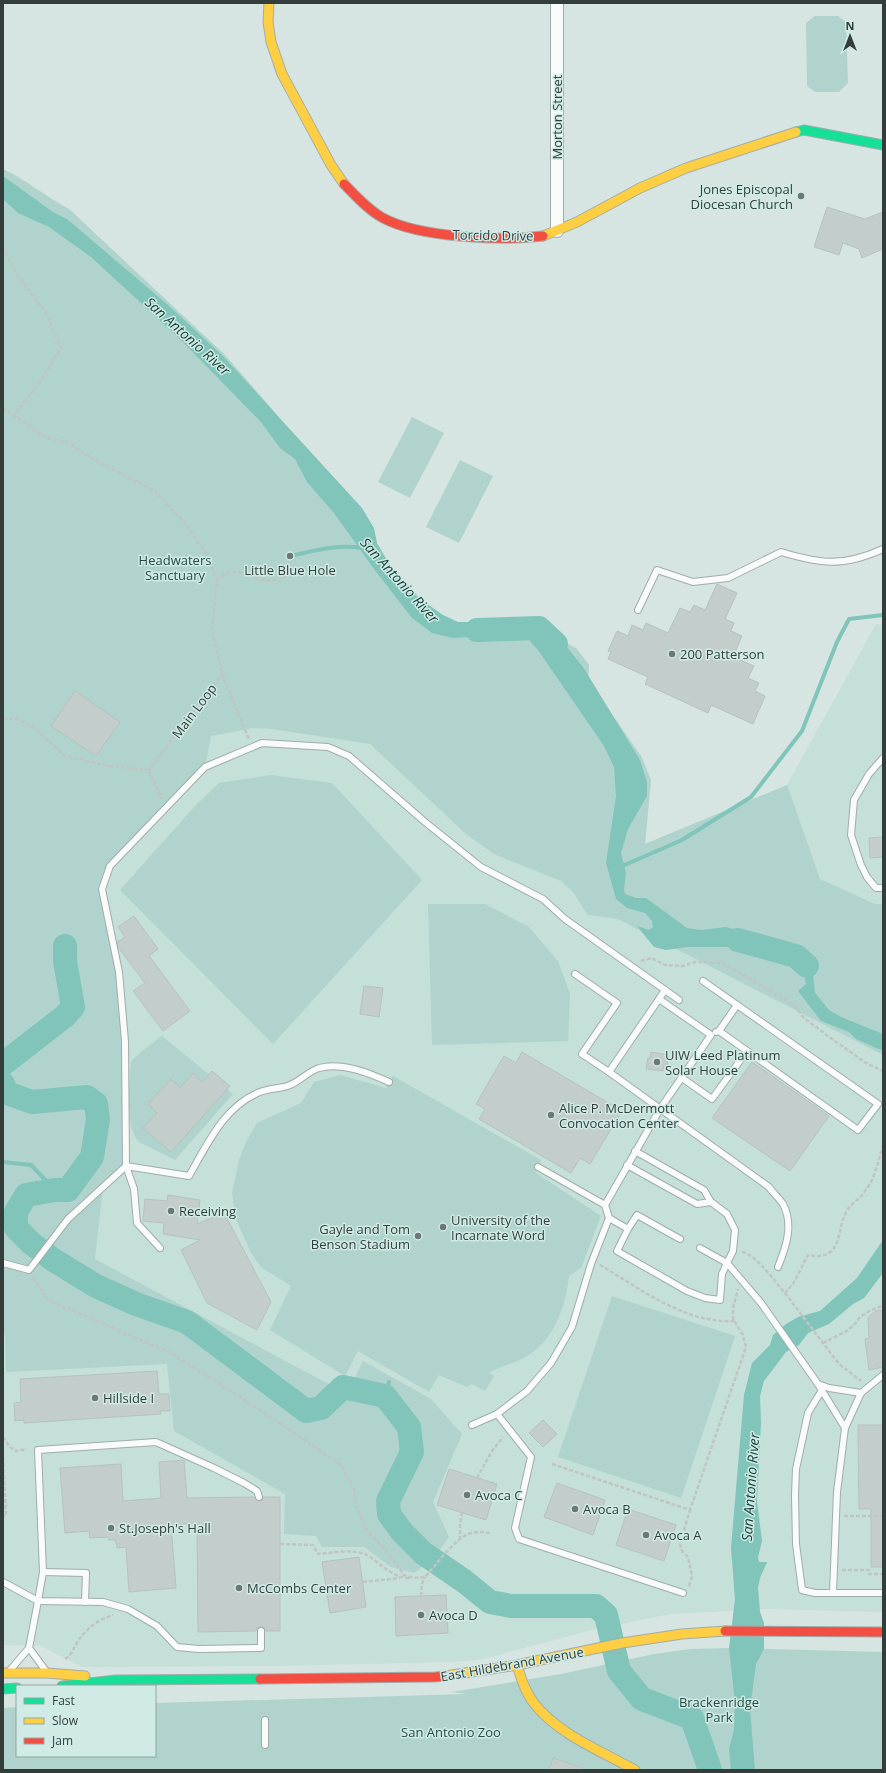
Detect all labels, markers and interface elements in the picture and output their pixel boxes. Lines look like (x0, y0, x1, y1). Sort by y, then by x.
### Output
north arrow (830, 16, 870, 56)
text: N (846, 18, 854, 33)
street label: Morton Street (548, 74, 566, 159)
place label: Jones Episcopal Diocesan Church (691, 180, 793, 213)
marker: Jones Episcopal Diocesan Church (796, 191, 806, 201)
street label: Torcido Drive (452, 225, 534, 245)
water label: San Antonio River (141, 293, 235, 380)
water label: San Antonio River (357, 533, 444, 627)
park label: Headwaters Sanctuary (139, 551, 211, 584)
marker: Little Blue Hole (285, 551, 295, 561)
place label: Little Blue Hole (244, 561, 336, 579)
place label: 200 Patterson (680, 645, 765, 663)
marker: 200 Patterson (667, 649, 677, 659)
street label: Main Loop (168, 680, 220, 742)
place label: UIW Leed Platinum Solar House (665, 1046, 780, 1079)
marker: UIW Leed Platinum Solar House (652, 1057, 662, 1067)
place label: Alice P. McDermott Convocation Center (559, 1099, 679, 1132)
marker: Alice P. McDermott Convocation Center (546, 1110, 556, 1120)
place label: Receiving (179, 1202, 236, 1220)
marker: Receiving (166, 1206, 176, 1216)
place label: University of the Incarnate Word (451, 1211, 550, 1244)
place label: Gayle and Tom Benson Stadium (311, 1220, 410, 1253)
marker: University of the Incarnate Word (438, 1222, 448, 1232)
marker: Gayle and Tom Benson Stadium (413, 1231, 423, 1241)
place label: Hillside I (103, 1389, 154, 1407)
marker: Hillside I (90, 1393, 100, 1403)
water label: San Antonio River (737, 1432, 763, 1542)
place label: Avoca C (475, 1486, 523, 1504)
marker: Avoca C (462, 1490, 472, 1500)
place label: Avoca B (583, 1500, 631, 1518)
marker: Avoca B (570, 1504, 580, 1514)
place label: St.Joseph's Hall (119, 1519, 211, 1537)
marker: St.Joseph's Hall (106, 1523, 116, 1533)
place label: Avoca A (654, 1526, 702, 1544)
marker: Avoca A (641, 1530, 651, 1540)
place label: McCombs Center (247, 1579, 352, 1597)
marker: McCombs Center (234, 1583, 244, 1593)
place label: Avoca D (429, 1606, 478, 1624)
marker: Avoca D (416, 1610, 426, 1620)
street label: East Hildebrand Avenue (439, 1643, 585, 1685)
legend (16, 1685, 156, 1757)
text: Fast (52, 1692, 75, 1709)
park label: Brackenridge Park (679, 1693, 759, 1726)
text: Slow (52, 1712, 79, 1729)
park label: San Antonio Zoo (401, 1723, 501, 1741)
text: Jam (51, 1732, 73, 1749)

